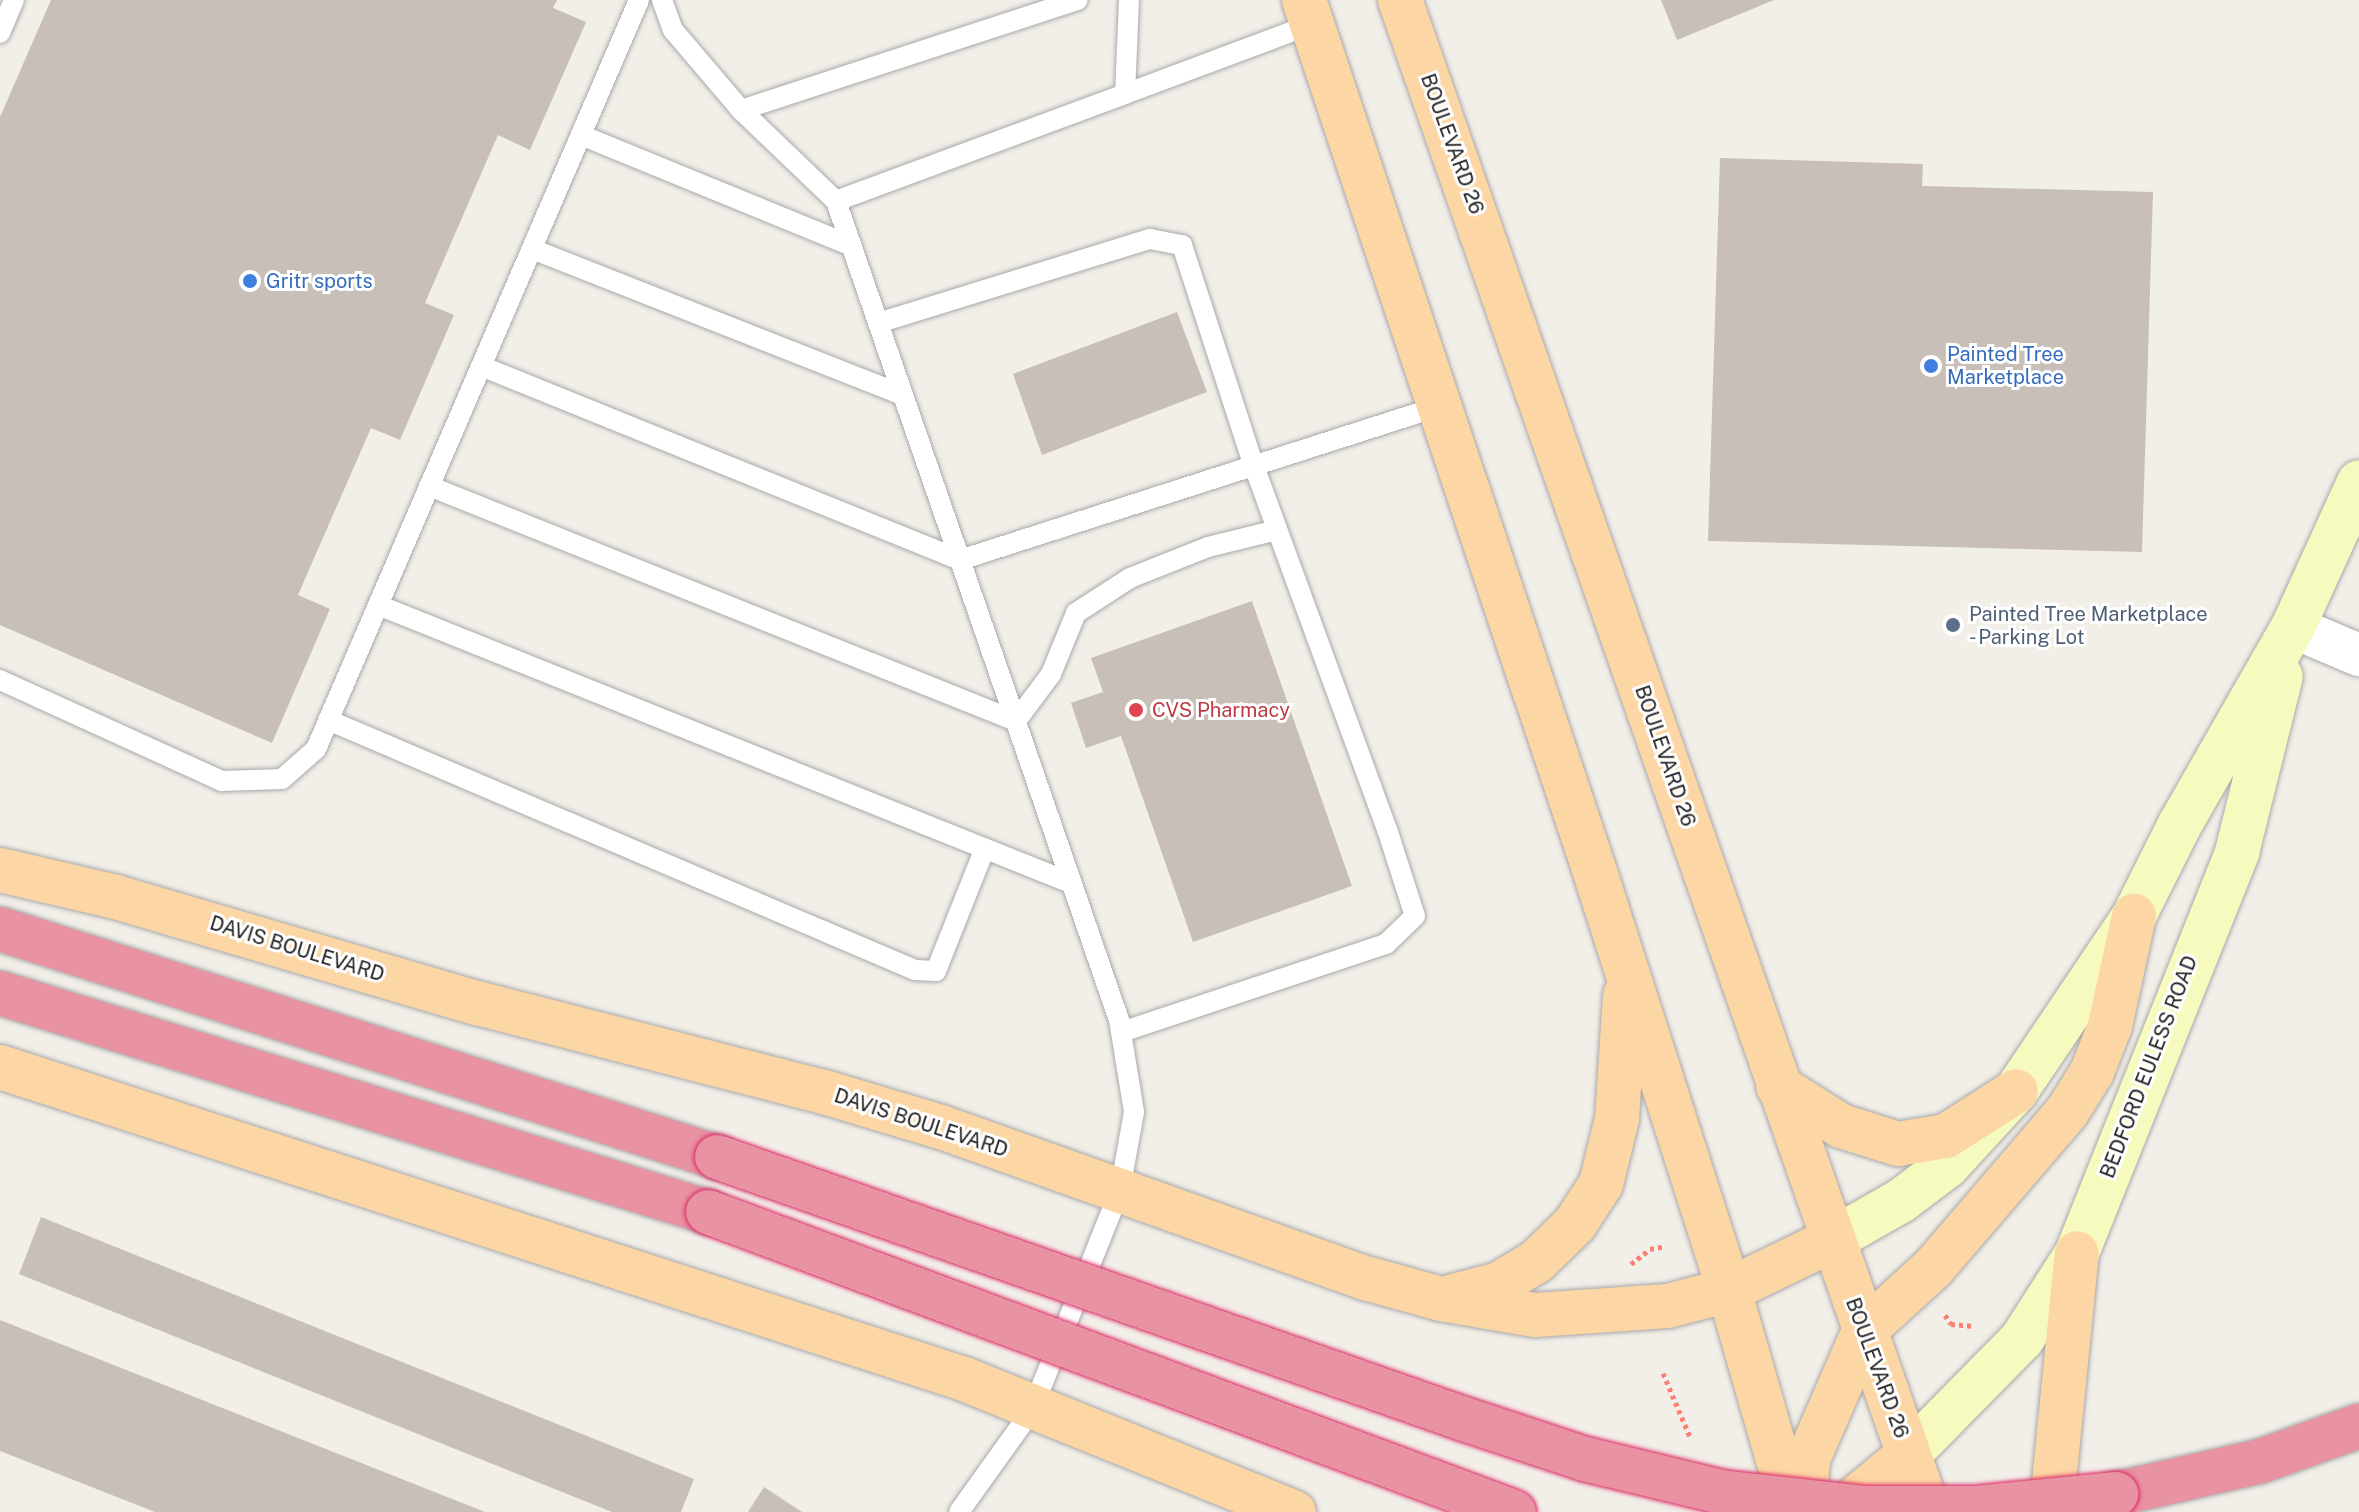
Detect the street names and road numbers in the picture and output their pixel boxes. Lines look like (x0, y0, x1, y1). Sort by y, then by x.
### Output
street label: BOULEVARD 26 (1415, 70, 1489, 218)
street label: BOULEVARD 26 (1630, 682, 1700, 830)
street label: DAVIS BOULEVARD (207, 911, 387, 987)
street label: BEDFORD EULESS ROAD (2095, 952, 2203, 1182)
street label: DAVIS BOULEVARD (831, 1084, 1011, 1162)
street label: BOULEVARD 26 (1840, 1294, 1914, 1442)

